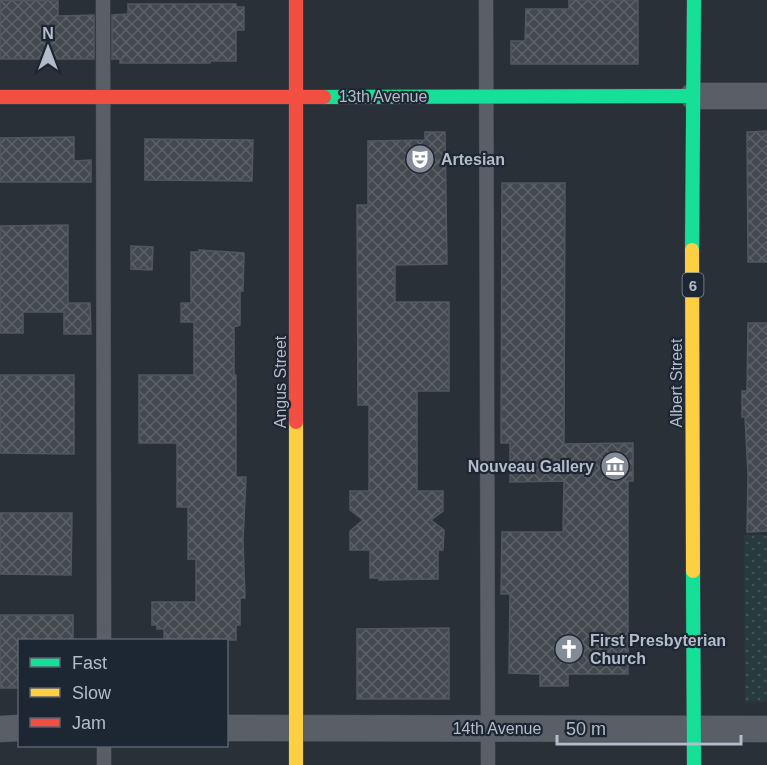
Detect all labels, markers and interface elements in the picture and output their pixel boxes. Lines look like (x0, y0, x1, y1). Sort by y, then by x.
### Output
north arrow (18, 18, 78, 78)
text: N (42, 25, 54, 42)
street label: 13th Avenue (339, 88, 427, 105)
theatre icon: Artesian (404, 143, 436, 175)
place label: Artesian (441, 151, 505, 168)
road number: 6 (682, 273, 704, 297)
street label: Angus Street (272, 335, 289, 428)
street label: Albert Street (668, 338, 685, 427)
museum icon: Nouveau Gallery (599, 450, 631, 482)
place label: Nouveau Gallery (468, 458, 594, 475)
place label: First Presbyterian Church (590, 632, 726, 667)
church icon: First Presbyterian Church (553, 633, 585, 665)
legend (18, 639, 228, 747)
text: Fast (72, 653, 107, 673)
text: Slow (72, 683, 112, 703)
scale bar (557, 708, 742, 746)
text: Jam (72, 713, 106, 733)
text: 50 m (566, 719, 606, 739)
street label: 14th Avenue (453, 720, 541, 737)

